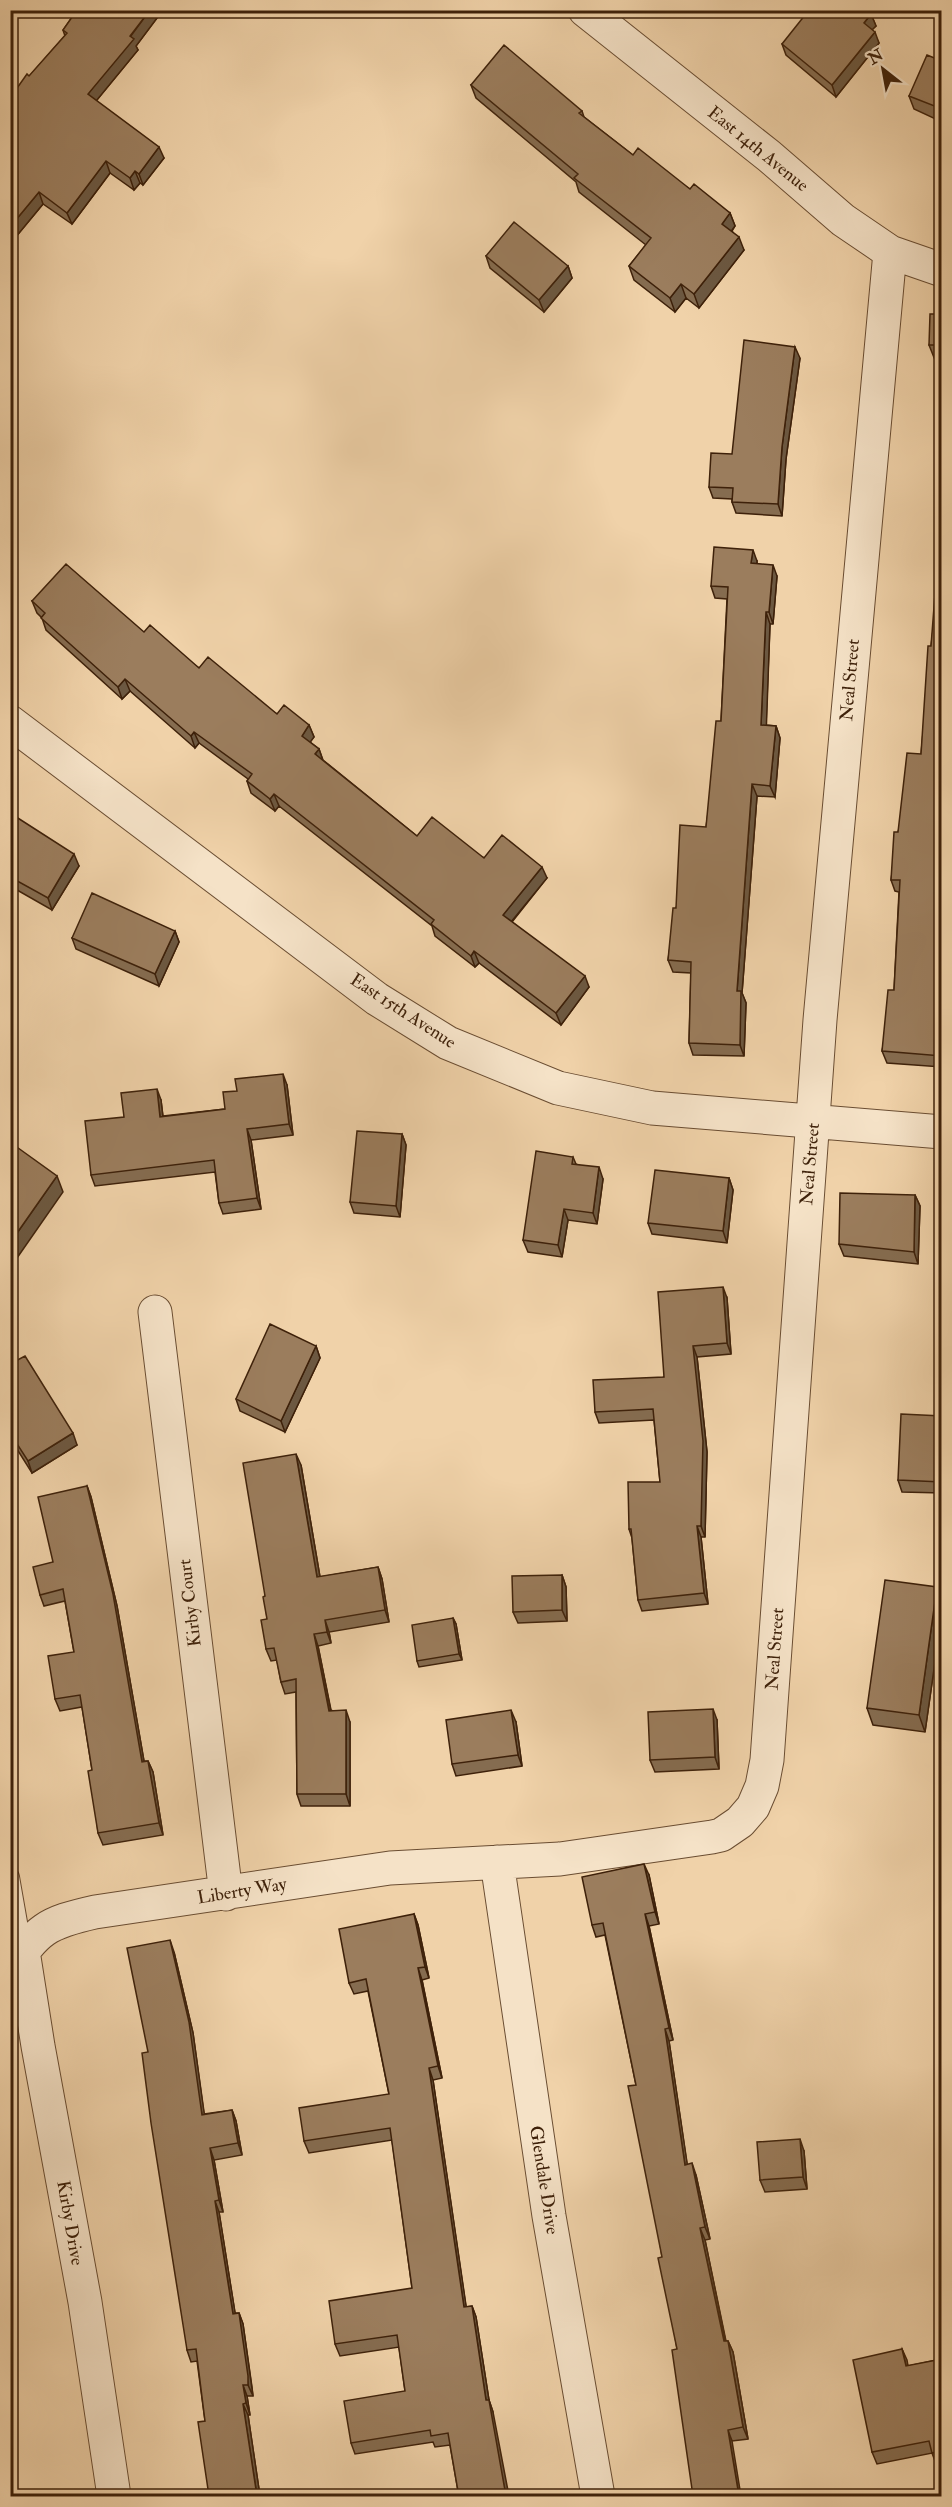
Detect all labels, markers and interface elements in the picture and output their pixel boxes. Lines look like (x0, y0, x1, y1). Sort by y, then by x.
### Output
north arrow (853, 39, 913, 99)
text: N (864, 44, 888, 70)
street label: East 14th Avenue (703, 101, 814, 197)
street label: Neal Street (835, 638, 865, 722)
street label: East 15th Avenue (346, 968, 461, 1054)
street label: Neal Street (795, 1122, 825, 1206)
street label: Kirby Court (173, 1558, 207, 1648)
street label: Neal Street (761, 1607, 789, 1691)
street label: Liberty Way (196, 1872, 289, 1909)
street label: Glendale Drive (524, 2124, 564, 2236)
street label: Kirby Drive (51, 2179, 89, 2268)

